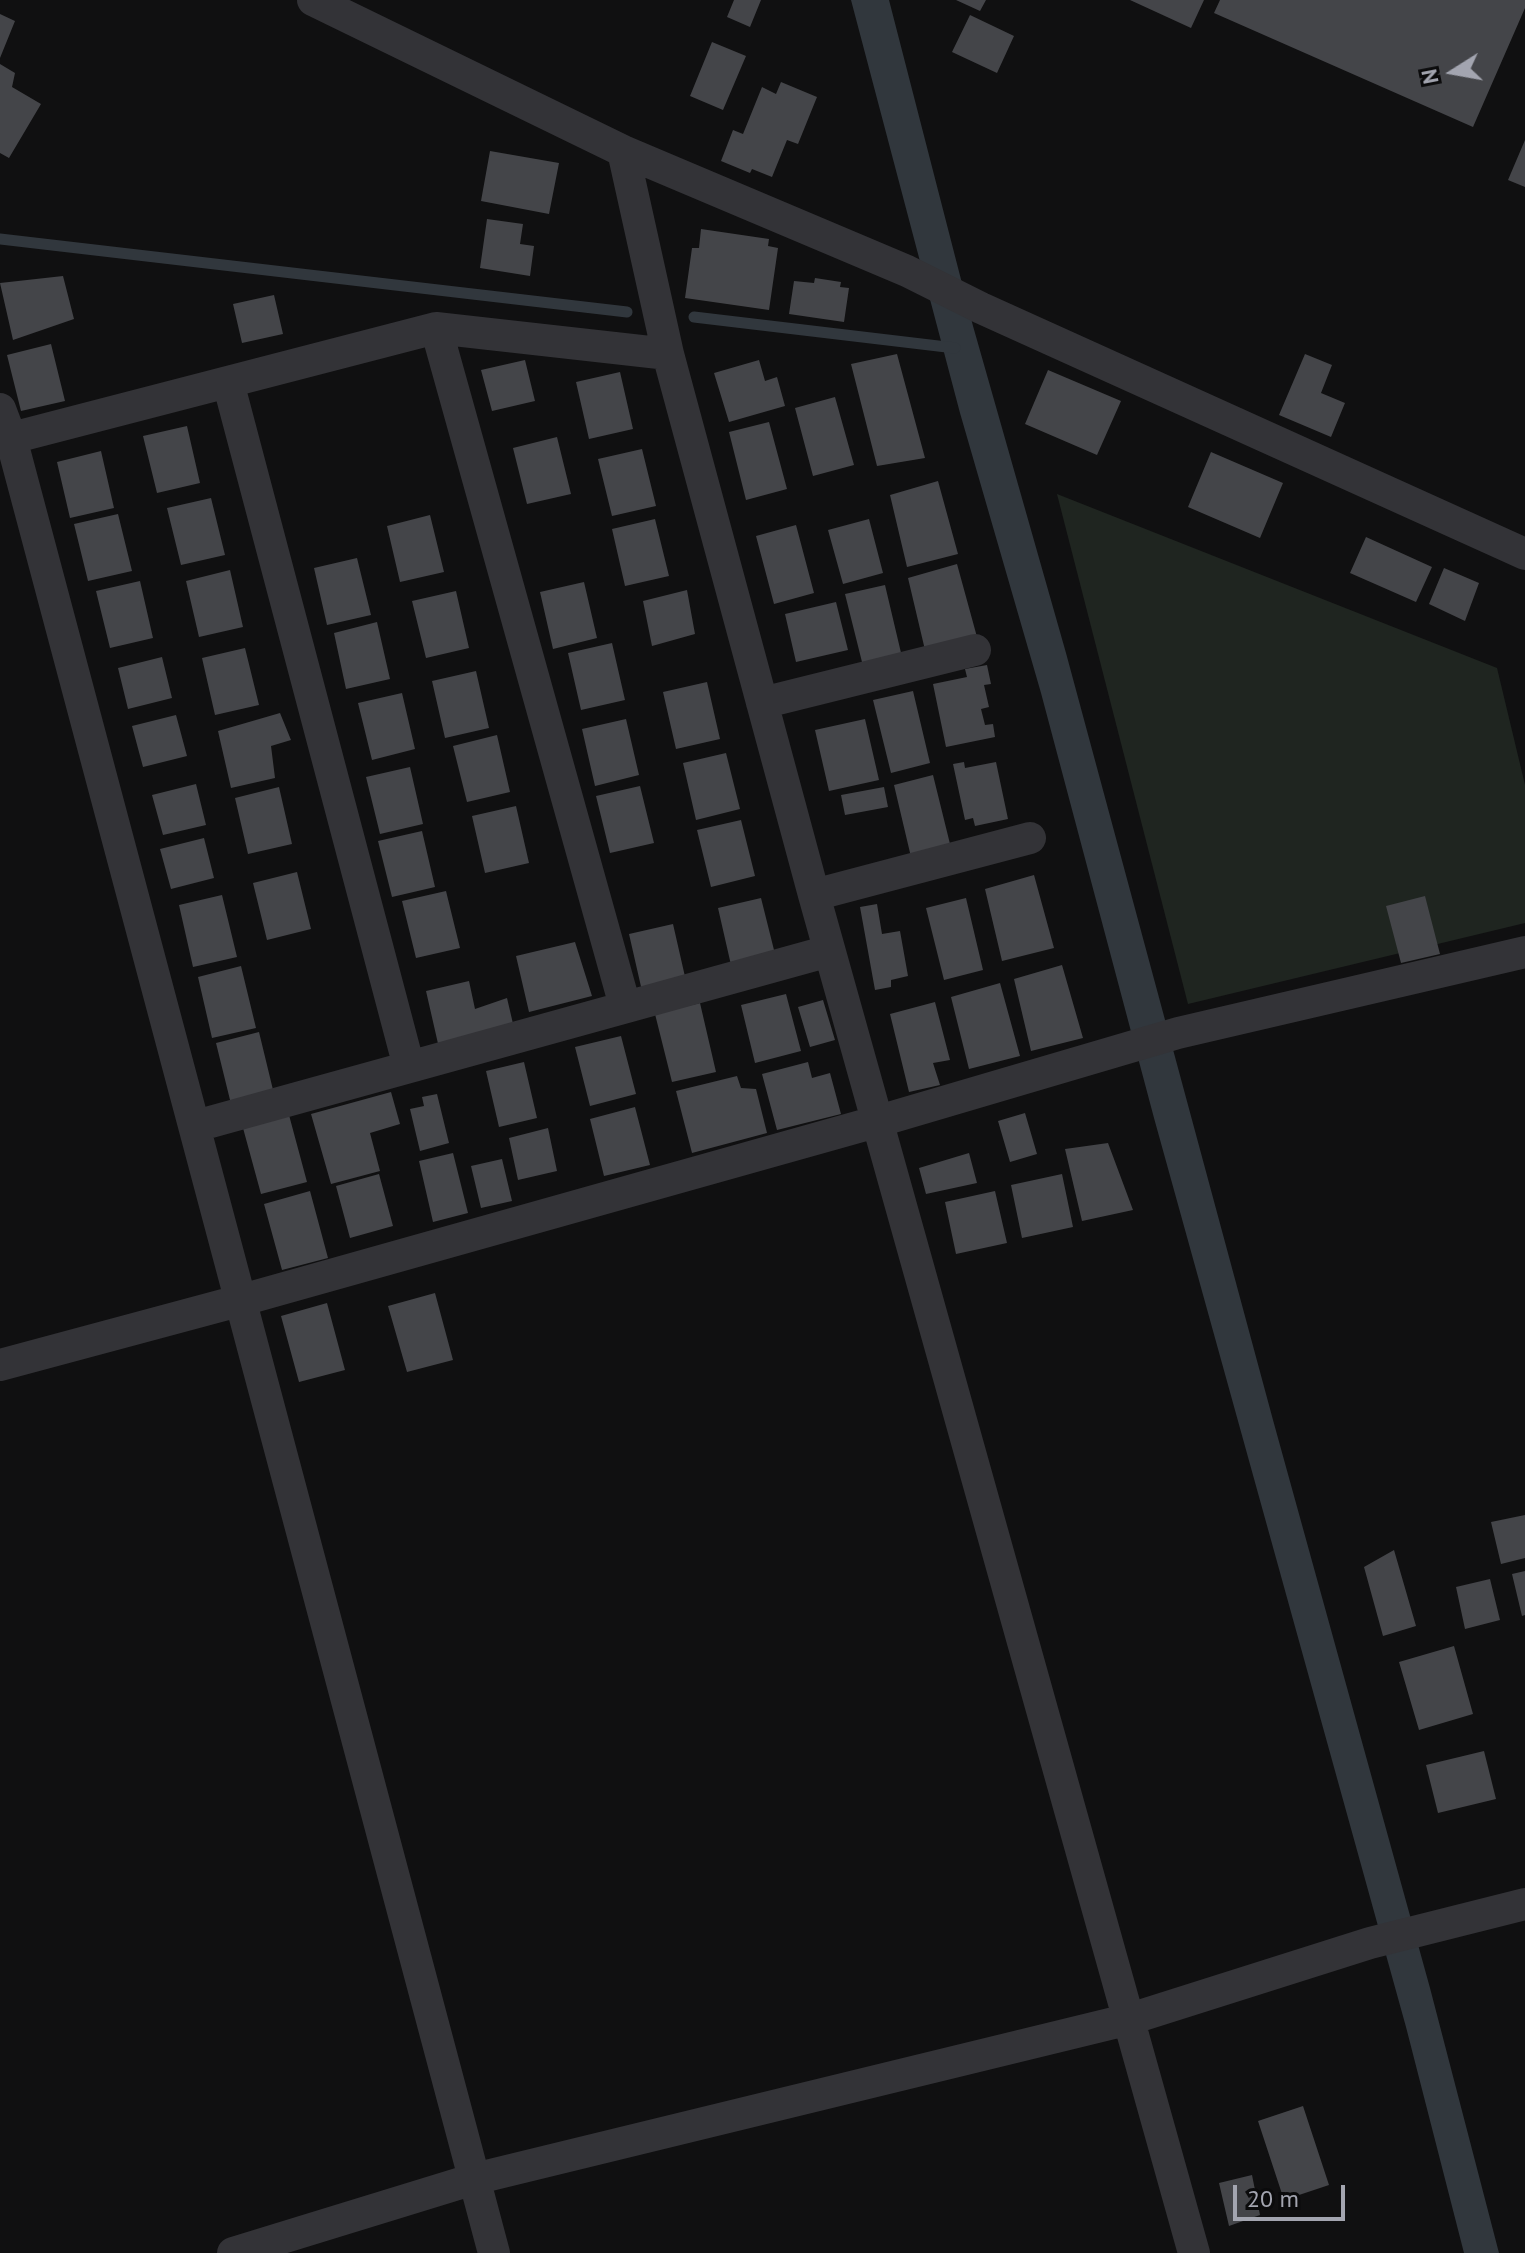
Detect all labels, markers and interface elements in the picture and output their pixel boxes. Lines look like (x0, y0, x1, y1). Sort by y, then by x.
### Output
north arrow (1413, 32, 1493, 112)
text: N (1414, 67, 1445, 86)
scale bar (1237, 2169, 1349, 2219)
text: 20 m (1247, 2183, 1299, 2214)

